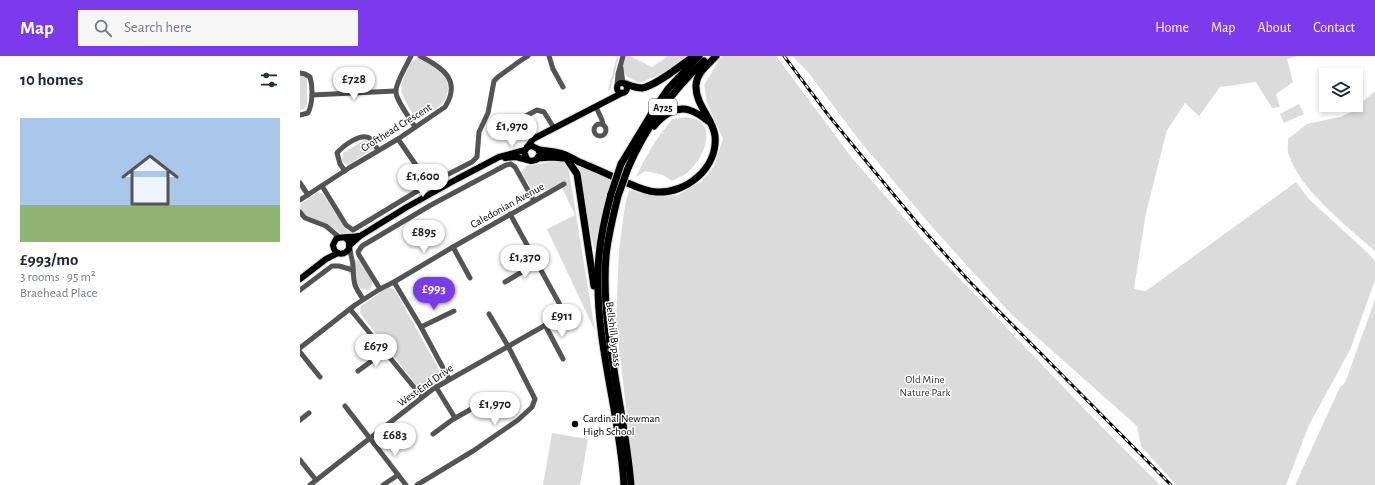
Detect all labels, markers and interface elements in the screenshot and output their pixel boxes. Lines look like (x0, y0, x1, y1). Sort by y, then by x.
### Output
search box (78, 10, 358, 46)
icon: search (92, 17, 114, 39)
text: Map (20, 19, 54, 38)
text: Search here (124, 20, 192, 35)
text: Home (1155, 21, 1189, 35)
text: Map (1211, 21, 1235, 35)
text: About (1257, 21, 1291, 35)
text: Contact (1313, 21, 1355, 35)
pin: £728 (330, 67, 378, 101)
map controls (1319, 68, 1363, 112)
button: layers (1319, 68, 1363, 112)
icon: filters (258, 69, 280, 91)
text: 10 homes (20, 71, 83, 88)
text: £728 (342, 73, 366, 86)
road number: A725 (649, 99, 677, 115)
street label: Crofthead Crescent (359, 101, 434, 154)
pin: £1,970 (479, 114, 545, 148)
text: £1,970 (496, 120, 528, 133)
icon: home (114, 144, 186, 216)
pin: £1,600 (390, 164, 456, 198)
text: £1,600 (406, 170, 440, 183)
street label: Caledonian Avenue (469, 181, 546, 230)
pin: £895 (400, 220, 448, 254)
text: £895 (412, 226, 436, 239)
pin: £1,370 (492, 245, 558, 279)
text: £993/mo (20, 251, 78, 268)
text: £1,370 (509, 251, 541, 264)
text: 3 rooms · 95 m² (20, 271, 95, 284)
pin: £993 (410, 277, 458, 311)
text: £993 (422, 283, 446, 296)
text: Braehead Place (20, 287, 98, 300)
street label: Bellshill Bypass (604, 301, 623, 367)
pin: £911 (538, 304, 586, 338)
text: £911 (551, 310, 573, 323)
pin: £679 (352, 334, 400, 368)
text: £679 (364, 340, 388, 353)
street label: West End Drive (395, 362, 455, 409)
park label: Old Mine Nature Park (900, 374, 950, 398)
pin: £1,970 (462, 392, 528, 426)
text: £1,970 (479, 398, 511, 411)
place label: Cardinal Newman High School (583, 413, 660, 437)
marker: Cardinal Newman High School (570, 419, 580, 429)
pin: £683 (371, 423, 419, 457)
text: £683 (383, 429, 407, 442)

